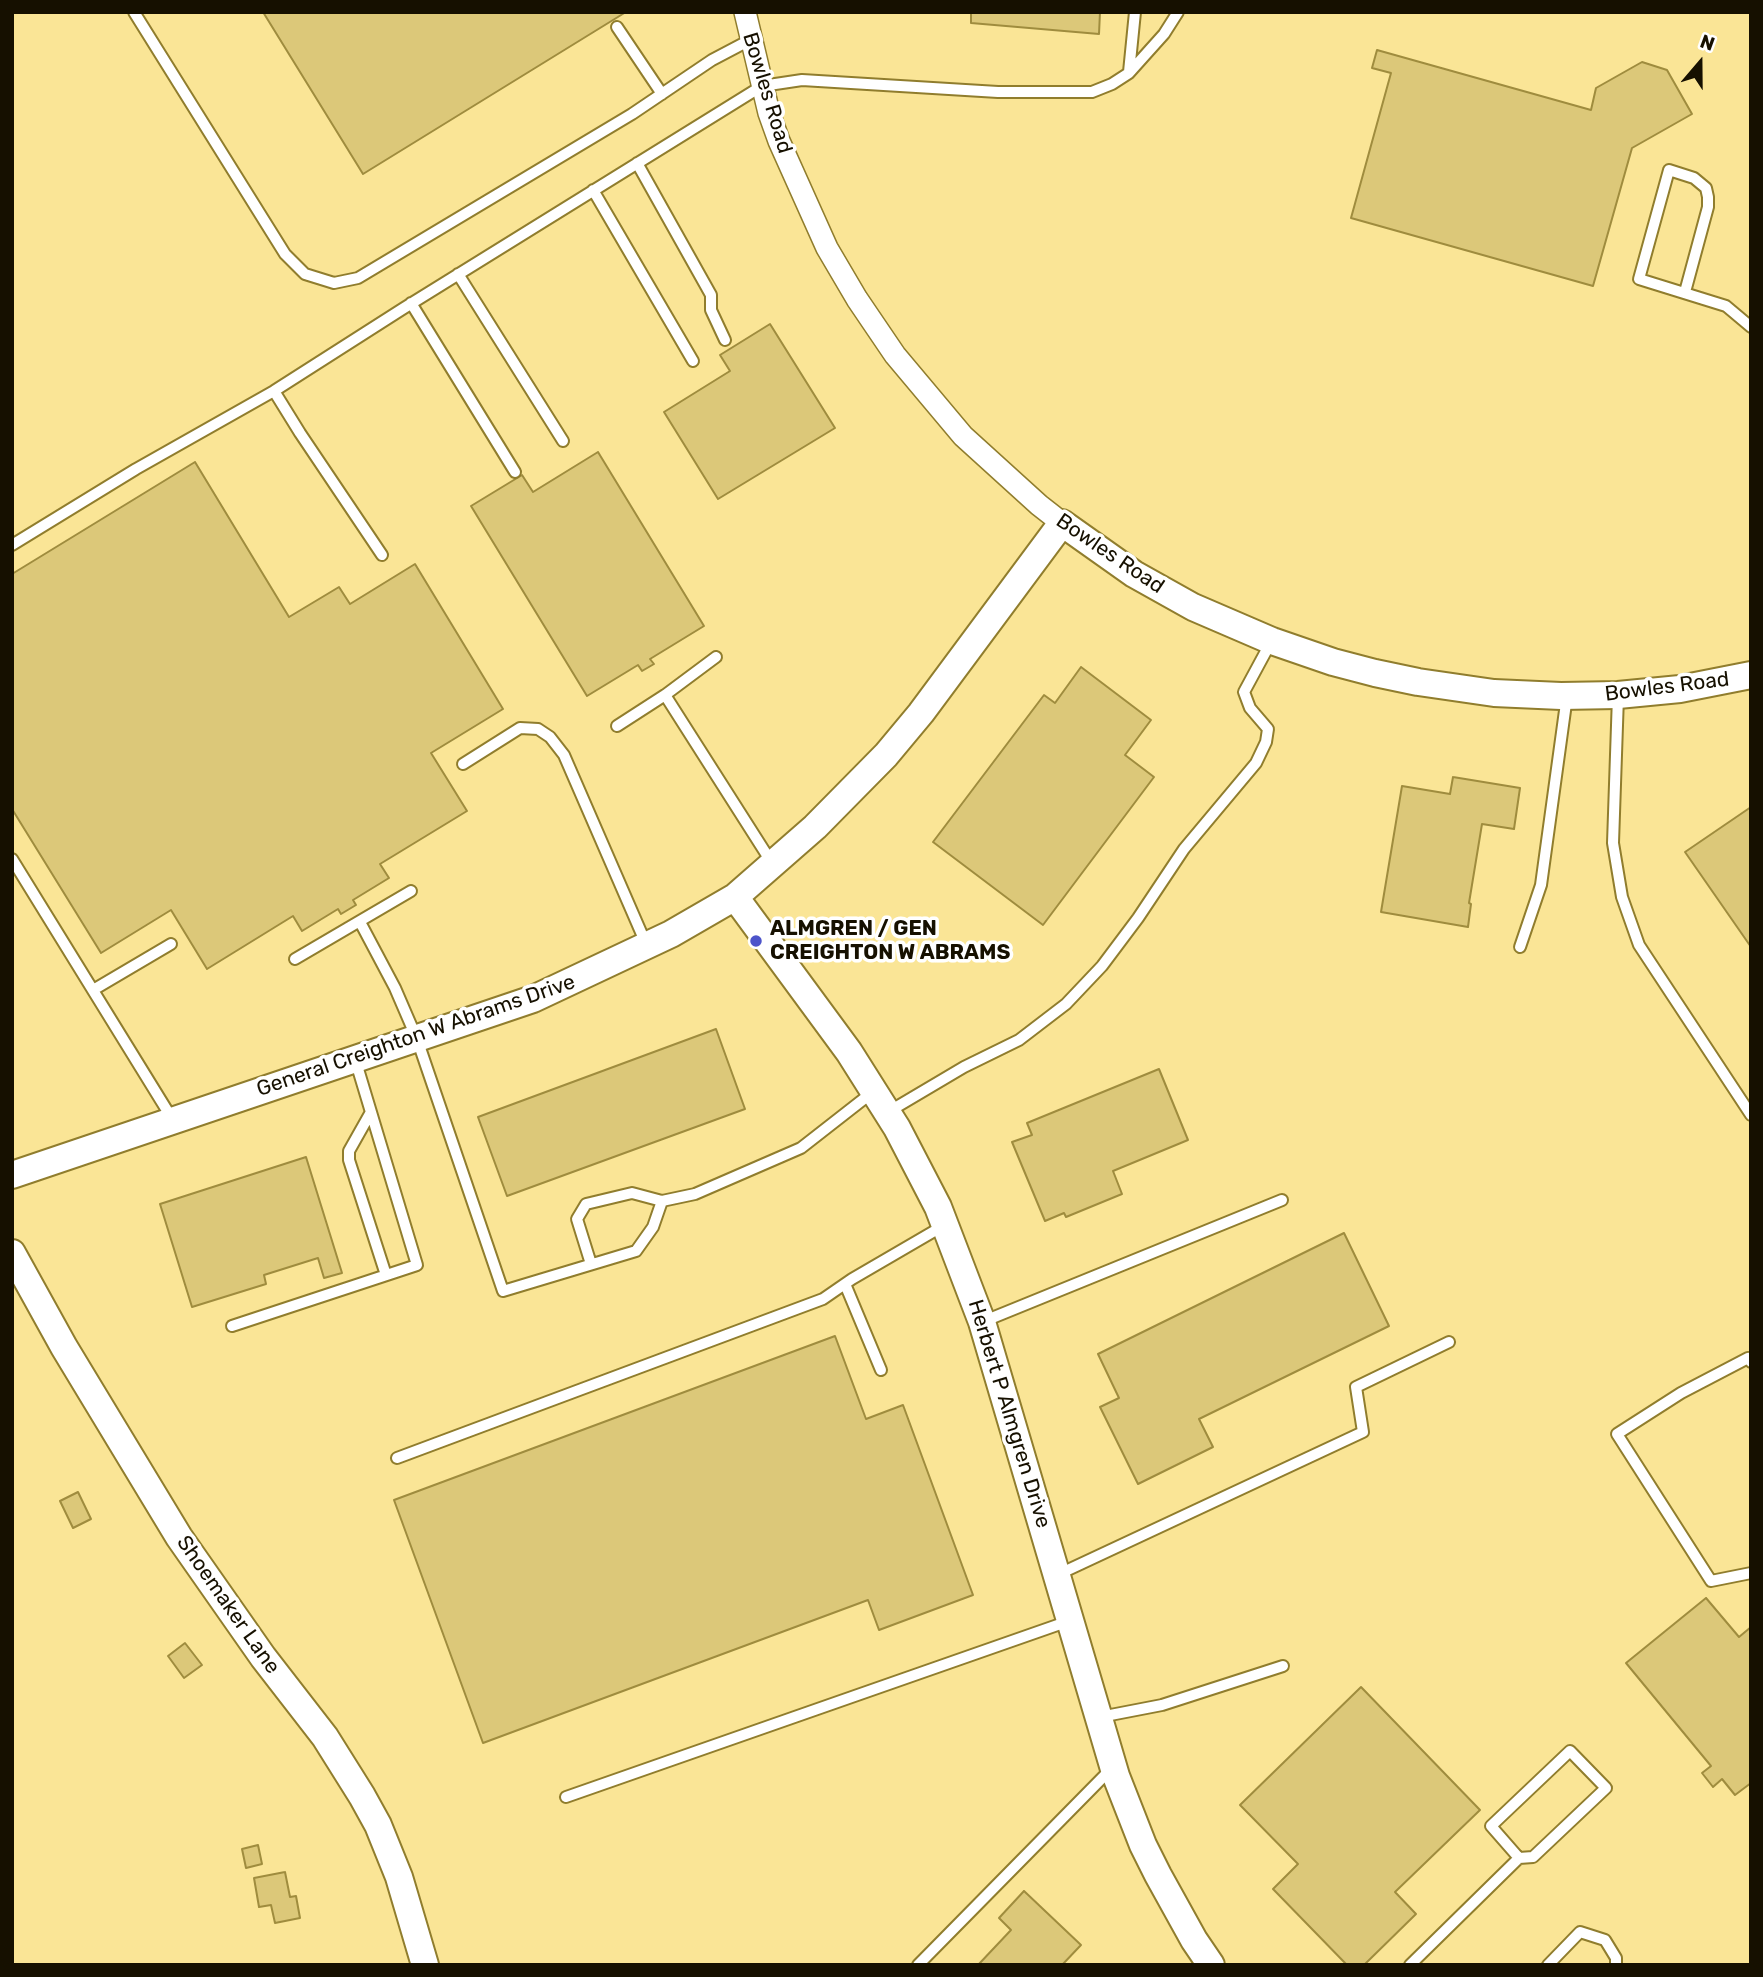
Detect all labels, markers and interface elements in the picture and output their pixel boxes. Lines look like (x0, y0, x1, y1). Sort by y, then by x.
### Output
north arrow (1665, 28, 1735, 98)
street label: Bowles Road (737, 29, 797, 157)
text: N (1697, 30, 1718, 56)
street label: Bowles Road (1051, 509, 1169, 599)
street label: Bowles Road (1603, 667, 1731, 707)
place label: ALMGREN / GEN CREIGHTON W ABRAMS (770, 916, 1010, 966)
marker: ALMGREN / GEN CREIGHTON W ABRAMS (748, 933, 764, 949)
street label: General Creighton W Abrams Drive (253, 970, 579, 1102)
street label: Herbert P Almgren Drive (962, 1297, 1056, 1531)
street label: Shoemaker Lane (171, 1531, 285, 1679)

